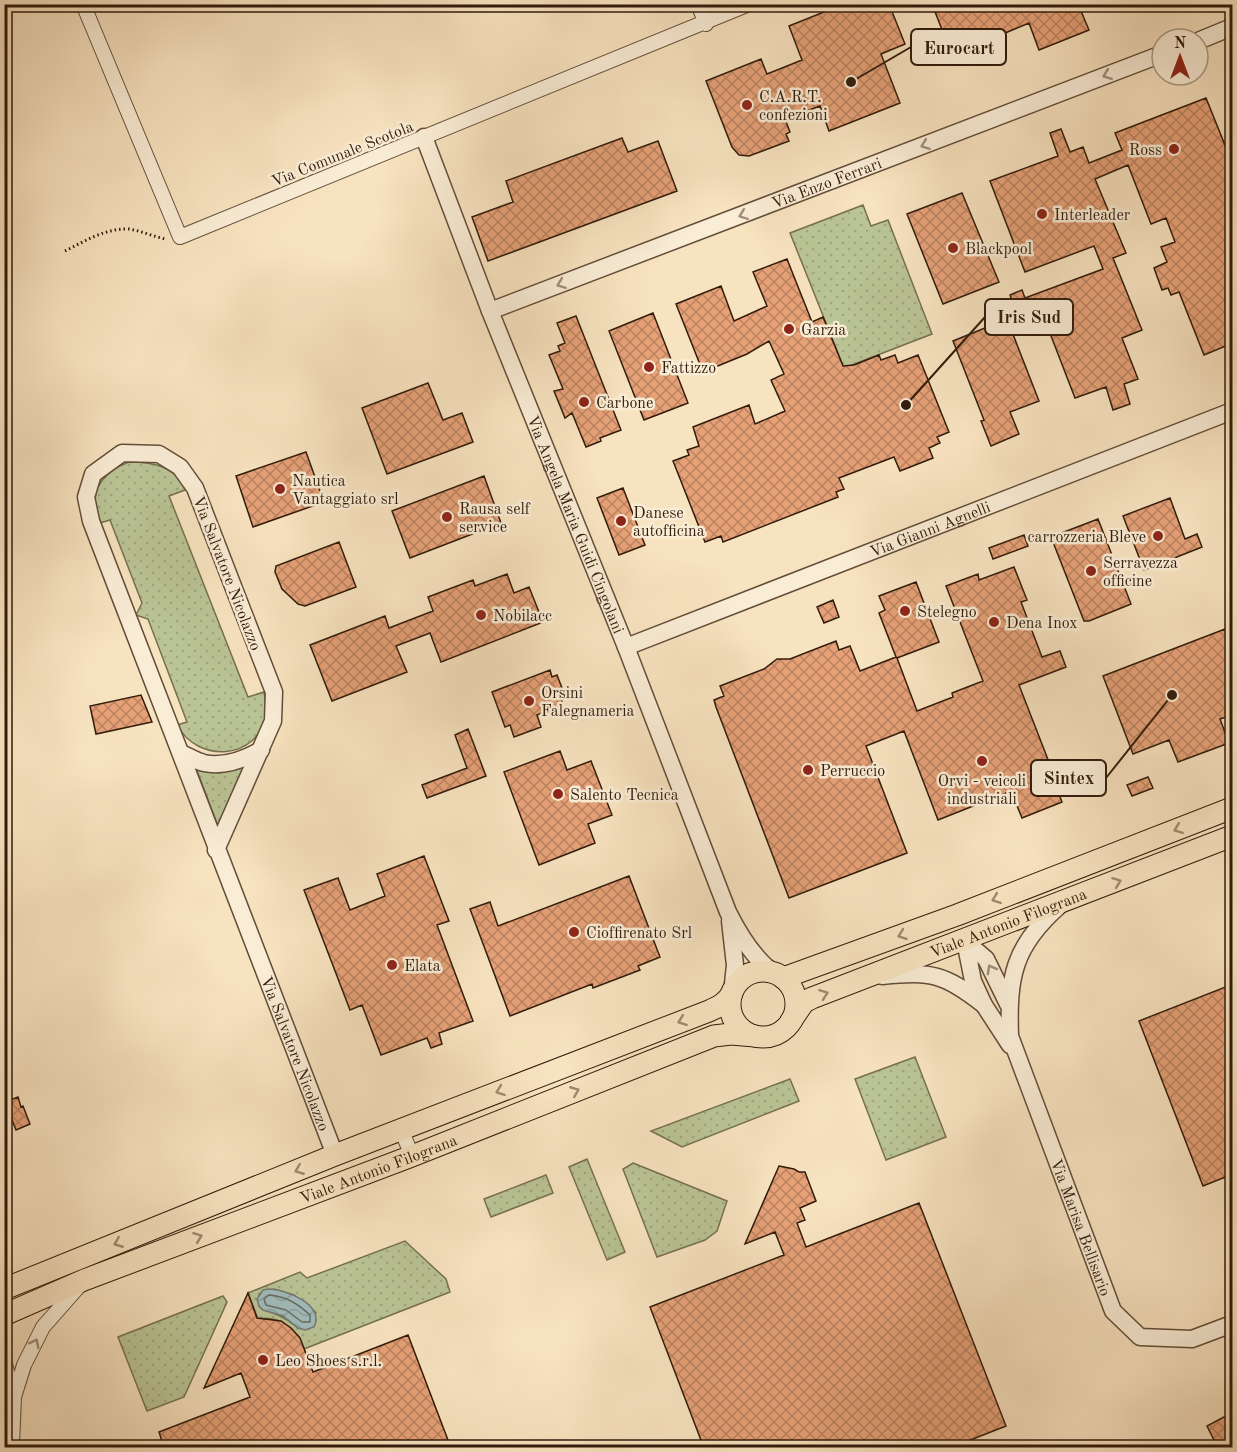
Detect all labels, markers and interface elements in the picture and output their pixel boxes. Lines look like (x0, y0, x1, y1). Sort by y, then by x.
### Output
north arrow (1150, 27, 1210, 87)
callout: Eurocart (911, 29, 1006, 65)
text: N (1174, 36, 1187, 52)
text: Eurocart (923, 40, 995, 58)
one-way arrow (1103, 68, 1114, 80)
place label: C.A.R.T. confezioni (759, 90, 827, 124)
marker: C.A.R.T. confezioni (740, 98, 754, 112)
street label: Via Comunale Scotola (269, 119, 416, 191)
one-way arrow (920, 138, 931, 150)
marker: Ross (1167, 142, 1181, 156)
place label: Ross (1129, 143, 1162, 159)
street label: Via Enzo Ferrari (770, 156, 884, 213)
one-way arrow (738, 207, 749, 220)
marker: Interleader (1035, 207, 1049, 221)
place label: Interleader (1054, 208, 1131, 224)
marker: Blackpool (946, 241, 960, 255)
place label: Blackpool (965, 242, 1032, 258)
one-way arrow (556, 277, 567, 290)
callout: Iris Sud (985, 299, 1073, 335)
text: Iris Sud (997, 309, 1062, 327)
marker: Garzia (782, 322, 796, 336)
place label: Garzia (801, 323, 846, 339)
marker: Fattizzo (642, 360, 656, 374)
place label: Fattizzo (661, 361, 716, 377)
marker: Carbone (577, 395, 591, 409)
place label: Carbone (596, 396, 653, 412)
street label: Via Angela Maria Guidi Cingolani (523, 414, 626, 636)
place label: Nautica Vantaggiato srl (292, 474, 398, 508)
marker: Nautica Vantaggiato srl (273, 482, 287, 496)
street label: Via Salvatore Nicolazzo (189, 494, 263, 653)
street label: Via Gianni Agnelli (868, 500, 993, 561)
place label: Rausa self service (459, 502, 531, 536)
place label: Danese autofficina (633, 506, 705, 540)
marker: Rausa self service (440, 510, 454, 524)
marker: Danese autofficina (614, 514, 628, 528)
marker: carrozzeria Bleve (1151, 529, 1165, 543)
place label: carrozzeria Bleve (1028, 530, 1146, 546)
place label: Serravezza officine (1103, 556, 1178, 590)
marker: Serravezza officine (1084, 564, 1098, 578)
marker: Stelegno (898, 604, 912, 618)
place label: Stelegno (917, 605, 977, 621)
marker: Nobilacc (474, 608, 488, 622)
place label: Nobilacc (493, 609, 552, 625)
marker: Dena Inox (987, 615, 1001, 629)
place label: Dena Inox (1006, 616, 1078, 632)
place label: Orsini Falegnameria (541, 686, 635, 720)
marker: Orsini Falegnameria (522, 694, 536, 708)
marker: Orvi - veicoli industriali (975, 754, 989, 768)
callout: Sintex (1031, 760, 1106, 796)
marker: Perruccio (801, 763, 815, 777)
place label: Perruccio (820, 764, 885, 780)
text: Sintex (1044, 770, 1094, 788)
place label: Orvi - veicoli industriali (938, 774, 1026, 808)
marker: Salento Tecnica (551, 787, 565, 801)
place label: Salento Tecnica (570, 788, 679, 804)
one-way arrow (1173, 822, 1184, 834)
one-way arrow (1111, 876, 1121, 889)
street label: Viale Antonio Filograna (928, 887, 1090, 962)
one-way arrow (991, 892, 1002, 905)
marker: Cioffirenato Srl (567, 925, 581, 939)
place label: Cioffirenato Srl (586, 926, 692, 942)
one-way arrow (897, 927, 908, 940)
marker: Elata (385, 958, 399, 972)
place label: Elata (404, 959, 441, 975)
one-way arrow (987, 965, 999, 976)
street label: Via Salvatore Nicolazzo (257, 974, 331, 1134)
one-way arrow (818, 988, 829, 1001)
one-way arrow (677, 1014, 688, 1027)
one-way arrow (495, 1084, 506, 1096)
one-way arrow (569, 1086, 580, 1098)
street label: Viale Antonio Filograna (298, 1133, 460, 1208)
street label: Via Marisa Bellisario (1047, 1157, 1113, 1299)
one-way arrow (294, 1163, 305, 1175)
one-way arrow (191, 1232, 202, 1244)
one-way arrow (114, 1236, 125, 1248)
one-way arrow (28, 1339, 39, 1349)
marker: Leo Shoes s.r.l. (256, 1353, 270, 1367)
place label: Leo Shoes s.r.l. (275, 1354, 382, 1370)

